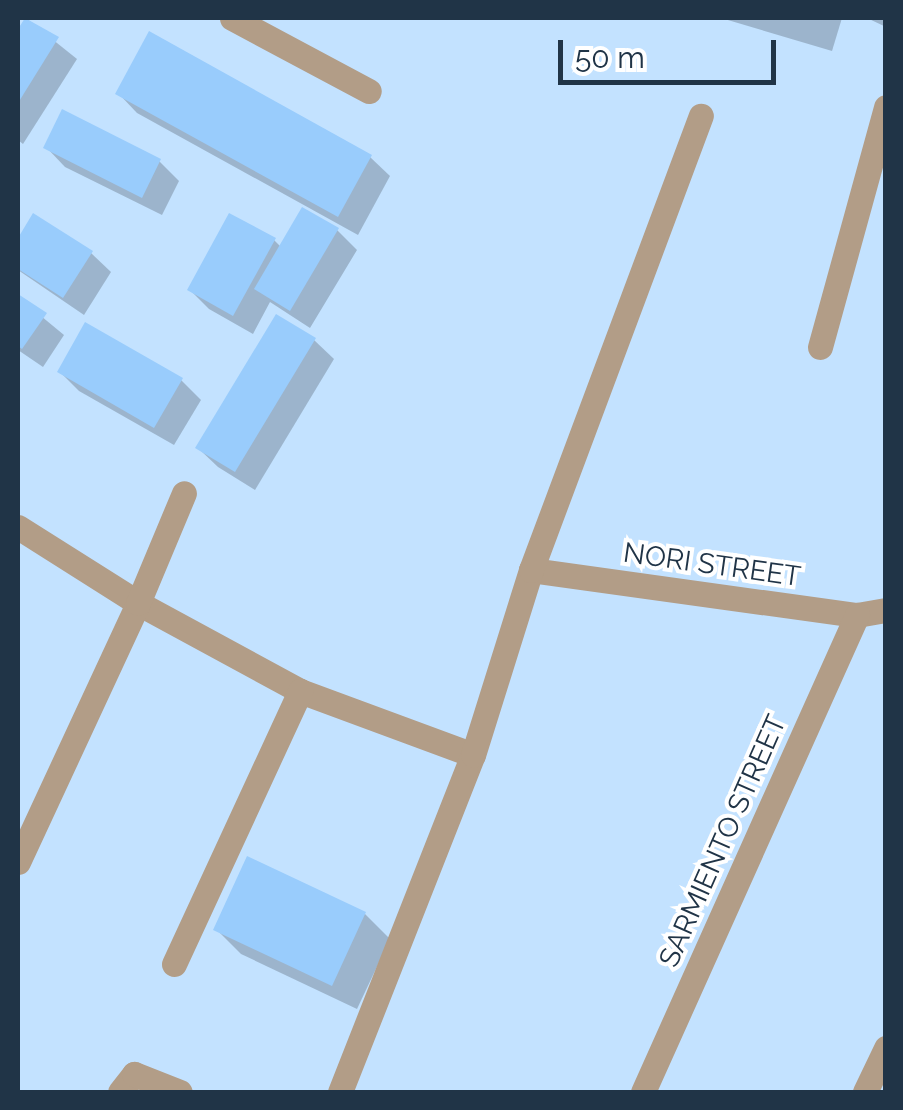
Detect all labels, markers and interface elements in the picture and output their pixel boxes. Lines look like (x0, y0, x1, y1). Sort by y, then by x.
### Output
scale bar (563, 20, 780, 82)
text: 50 m (575, 40, 645, 75)
street label: NORI STREET (621, 536, 803, 594)
street label: SARMIENTO STREET (652, 710, 794, 972)

